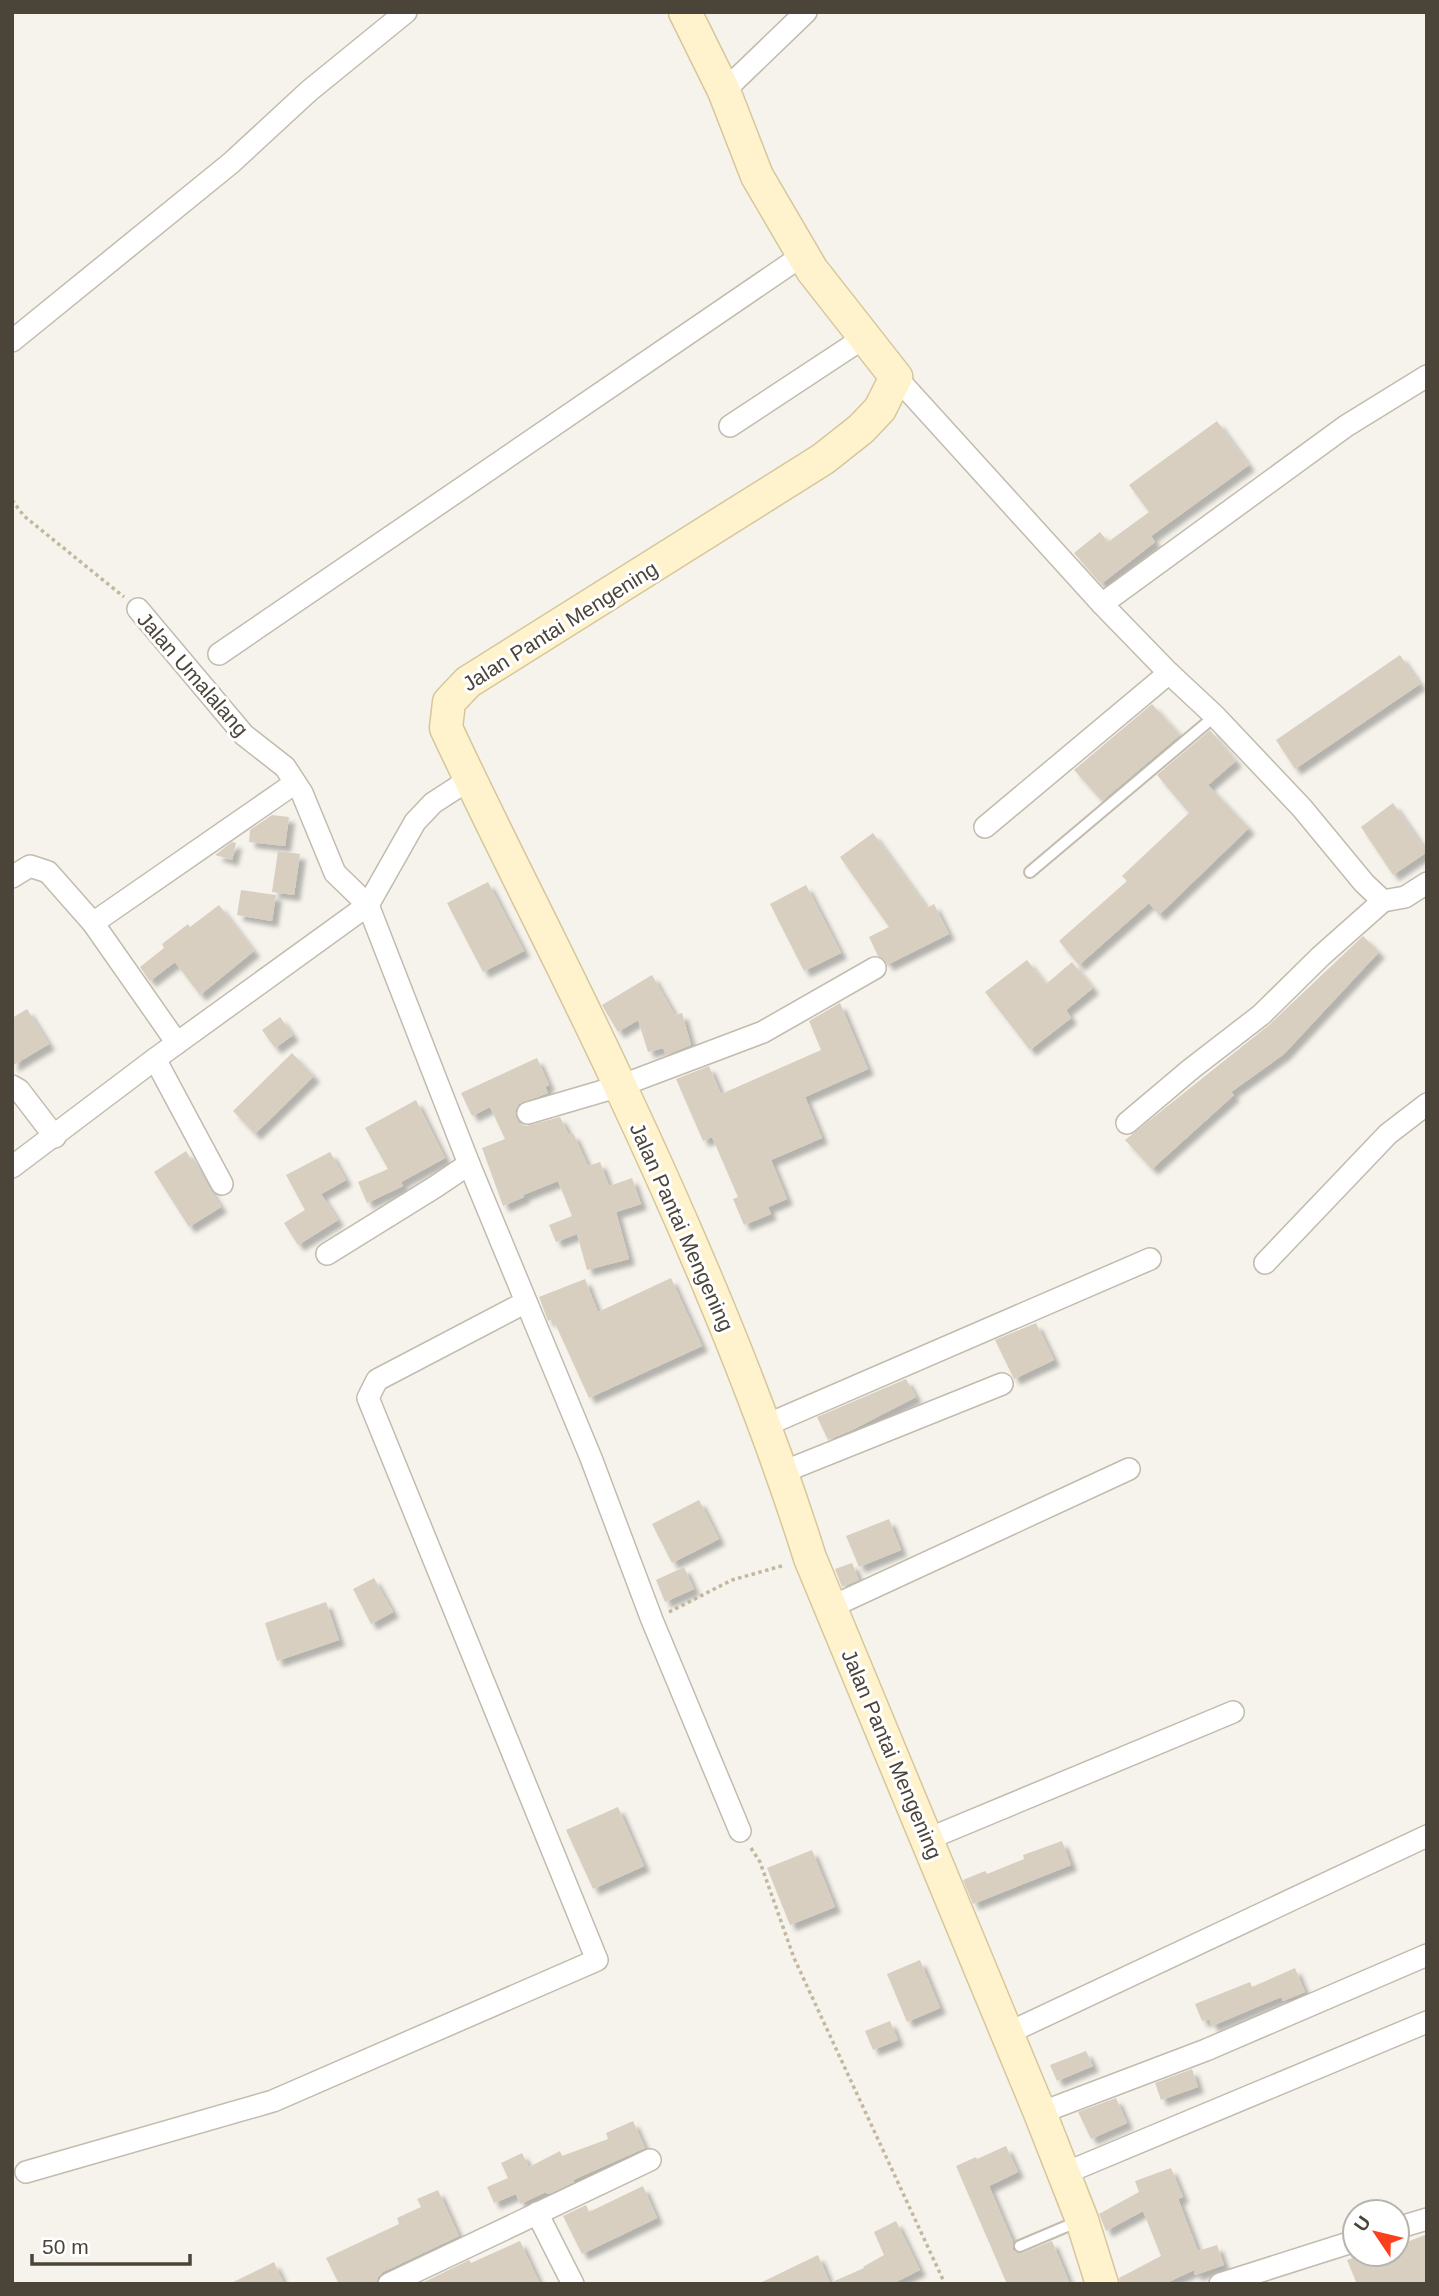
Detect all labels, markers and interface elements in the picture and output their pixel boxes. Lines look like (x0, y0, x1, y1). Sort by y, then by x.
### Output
street label: Jalan Pantai Mengening (458, 557, 662, 695)
street label: Jalan Umalalang (133, 607, 253, 741)
street label: Jalan Pantai Mengening (626, 1119, 738, 1335)
street label: Jalan Pantai Mengening (837, 1646, 947, 1862)
north arrow (1341, 2198, 1411, 2268)
text: U (1350, 2212, 1375, 2235)
scale bar (32, 2222, 189, 2266)
text: 50 m (42, 2235, 89, 2258)

